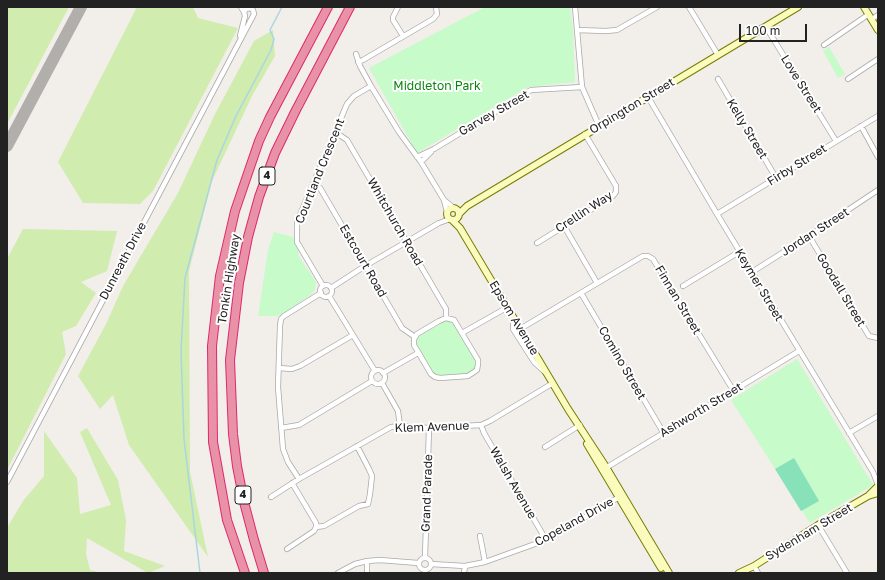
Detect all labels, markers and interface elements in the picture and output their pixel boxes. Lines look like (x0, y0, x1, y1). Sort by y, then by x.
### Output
scale bar (741, 16, 809, 42)
text: 100 m (746, 23, 780, 38)
street label: Love Street (778, 52, 824, 116)
street label: Orpington Street (587, 75, 677, 137)
park label: Middleton Park (393, 79, 481, 93)
street label: Garvey Street (456, 87, 532, 139)
street label: Kelly Street (723, 96, 771, 162)
street label: Courtland Crescent (292, 116, 348, 226)
street label: Firby Street (765, 141, 829, 189)
road number: 4 (259, 167, 275, 185)
street label: Whitchurch Road (364, 176, 426, 268)
street label: Crellin Way (553, 188, 615, 236)
street label: Jordan Street (778, 205, 852, 259)
street label: Dunreath Drive (96, 220, 150, 302)
street label: Estcourt Road (336, 222, 390, 300)
street label: Tonkin Highway (215, 233, 243, 325)
street label: Keymer Street (732, 246, 786, 324)
street label: Goodall Street (813, 251, 869, 329)
street label: Finnan Street (652, 263, 704, 337)
street label: Epsom Avenue (486, 278, 542, 358)
street label: Comino Street (595, 324, 649, 402)
street label: Ashworth Street (657, 380, 745, 440)
street label: Klem Avenue (394, 418, 470, 436)
street label: Walsh Avenue (487, 444, 539, 522)
street label: Grand Parade (418, 454, 436, 532)
road number: 4 (235, 486, 251, 504)
street label: Copeland Drive (532, 494, 616, 550)
street label: Sydenham Street (763, 500, 855, 564)

